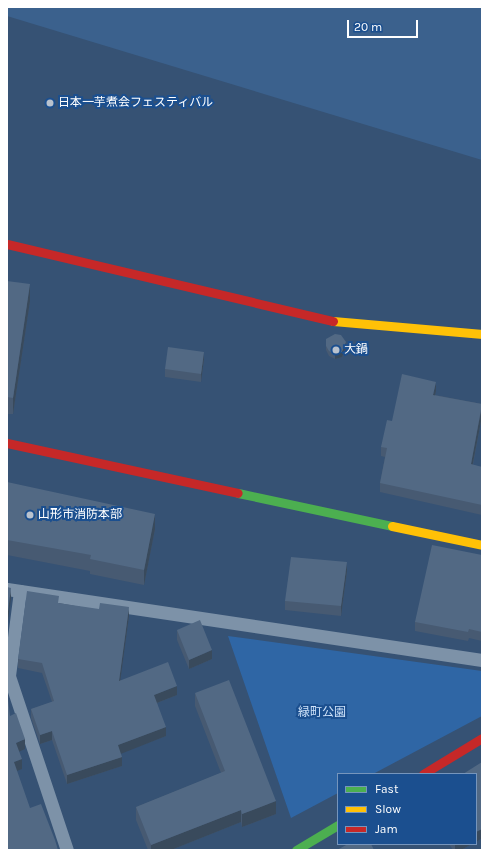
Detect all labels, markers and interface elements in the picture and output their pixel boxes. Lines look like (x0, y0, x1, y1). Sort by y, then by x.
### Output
scale bar (349, 12, 420, 38)
text: 20 m (354, 20, 382, 34)
place label: 日本一芋煮会フェスティバル (58, 96, 214, 110)
marker: 日本一芋煮会フェスティバル (45, 98, 55, 108)
place label: 大鍋 (344, 343, 368, 357)
marker: 大鍋 (331, 345, 341, 355)
place label: 山形市消防本部 (38, 508, 122, 522)
marker: 山形市消防本部 (25, 510, 35, 520)
park label: 緑町公園 (298, 706, 346, 720)
legend (337, 773, 477, 845)
text: Fast (375, 782, 398, 796)
text: Slow (375, 802, 401, 816)
text: Jam (375, 822, 398, 836)

